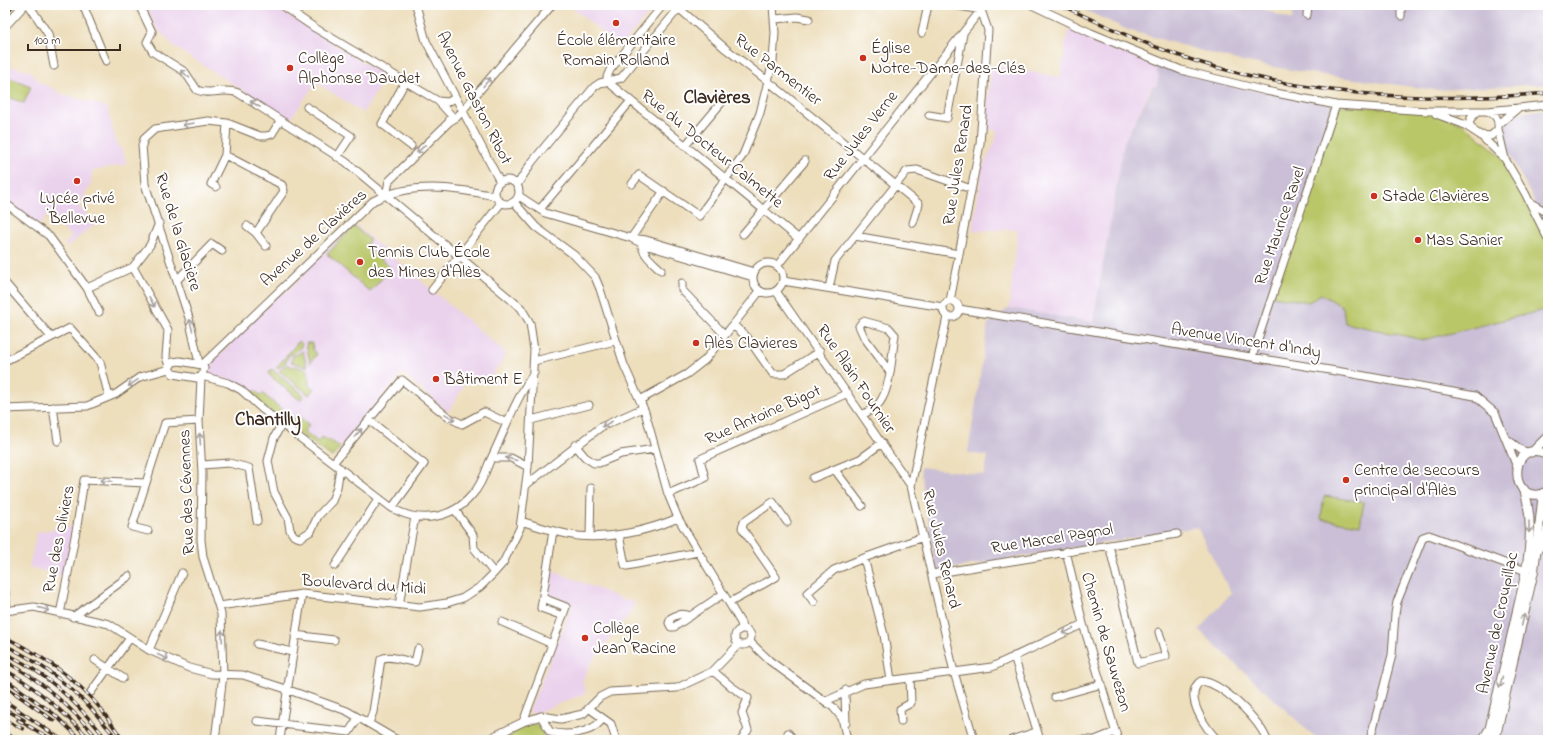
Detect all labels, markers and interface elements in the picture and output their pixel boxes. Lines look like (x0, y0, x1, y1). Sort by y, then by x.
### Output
marker: École élémentaire Romain Rolland (611, 18, 621, 28)
scale bar (28, 26, 120, 52)
street label: Avenue Gaston Ribot (430, 27, 519, 169)
place label: École élémentaire Romain Rolland (556, 28, 676, 73)
street label: Rue Parmentier (729, 28, 828, 113)
text: 100 m (34, 32, 61, 50)
place label: Église Notre-Dame-des-Clés (871, 36, 1026, 81)
place label: Collège Alphonse Daudet (298, 46, 420, 91)
marker: Église Notre-Dame-des-Clés (858, 53, 868, 63)
marker: Collège Alphonse Daudet (285, 63, 295, 73)
one-way arrow (180, 69, 191, 78)
one-way arrow (483, 76, 492, 87)
street label: Rue du Docteur Calmette (635, 84, 789, 215)
district label: Clavières (683, 85, 751, 112)
street label: Rue Jules Verne (818, 85, 905, 187)
one-way arrow (250, 100, 261, 108)
street label: Rue Jules Renard (936, 103, 980, 227)
one-way arrow (182, 120, 195, 128)
one-way arrow (416, 144, 426, 154)
street label: Rue Maurice Ravel (1248, 163, 1312, 289)
street label: Rue de la Glacière (148, 170, 208, 295)
marker: Lycée privé Bellevue (72, 176, 82, 186)
street label: Avenue de Clavières (255, 183, 373, 293)
place label: Stade Clavières (1382, 184, 1489, 209)
place label: Lycée privé Bellevue (39, 186, 115, 231)
marker: Stade Clavières (1369, 191, 1379, 201)
place label: Mas Sanier (1426, 228, 1504, 253)
marker: Mas Sanier (1413, 235, 1423, 245)
place label: Tennis Club École des Mines d'Alès (368, 240, 490, 285)
marker: Tennis Club École des Mines d'Alès (355, 257, 365, 267)
one-way arrow (149, 296, 156, 308)
street label: Avenue Vincent d'Indy (1169, 317, 1323, 366)
one-way arrow (187, 319, 195, 332)
street label: Rue Alain Fournier (810, 319, 902, 439)
place label: Alès Clavieres (704, 331, 798, 356)
marker: Alès Clavieres (691, 338, 701, 348)
place label: Bâtiment E (443, 367, 523, 392)
marker: Bâtiment E (431, 374, 441, 384)
street label: Rue Antoine Bigot (701, 378, 826, 454)
one-way arrow (128, 379, 139, 387)
district label: Chantilly (235, 407, 301, 436)
one-way arrow (444, 414, 456, 422)
one-way arrow (601, 421, 613, 428)
one-way arrow (353, 427, 362, 438)
street label: Rue des Cévennes (172, 429, 202, 555)
one-way arrow (197, 433, 204, 446)
one-way arrow (505, 454, 518, 462)
place label: Centre de secours principal d'Alès (1354, 458, 1480, 503)
marker: Centre de secours principal d'Alès (1341, 475, 1351, 485)
one-way arrow (100, 478, 113, 485)
street label: Rue des Oliviers (36, 483, 82, 595)
street label: Rue Jules Renard (915, 487, 967, 612)
street label: Rue Marcel Pagnol (989, 517, 1115, 563)
one-way arrow (1525, 520, 1533, 533)
street label: Avenue de Croupillac (1471, 549, 1525, 696)
street label: Boulevard du Midi (300, 568, 427, 602)
street label: Chemin de Sauvezon (1074, 569, 1138, 715)
one-way arrow (37, 606, 50, 614)
one-way arrow (1519, 614, 1527, 627)
place label: Collège Jean Racine (593, 616, 676, 661)
one-way arrow (1062, 628, 1074, 635)
one-way arrow (218, 630, 226, 643)
marker: Collège Jean Racine (580, 633, 590, 643)
one-way arrow (156, 653, 168, 661)
one-way arrow (1497, 675, 1504, 688)

